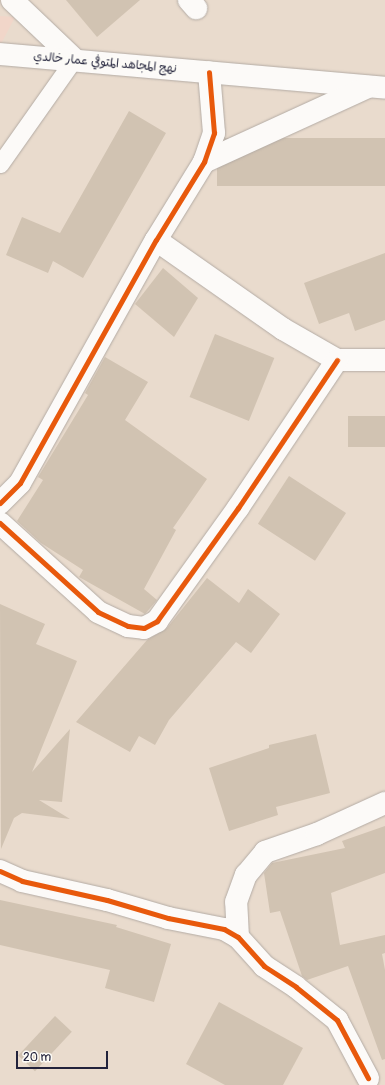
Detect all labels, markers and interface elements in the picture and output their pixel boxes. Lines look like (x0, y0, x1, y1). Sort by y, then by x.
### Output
street label: نهج المجاهد المتوفي عمار خالدي (33, 50, 177, 76)
scale bar (18, 1043, 110, 1069)
text: 20 m (23, 1050, 51, 1065)

